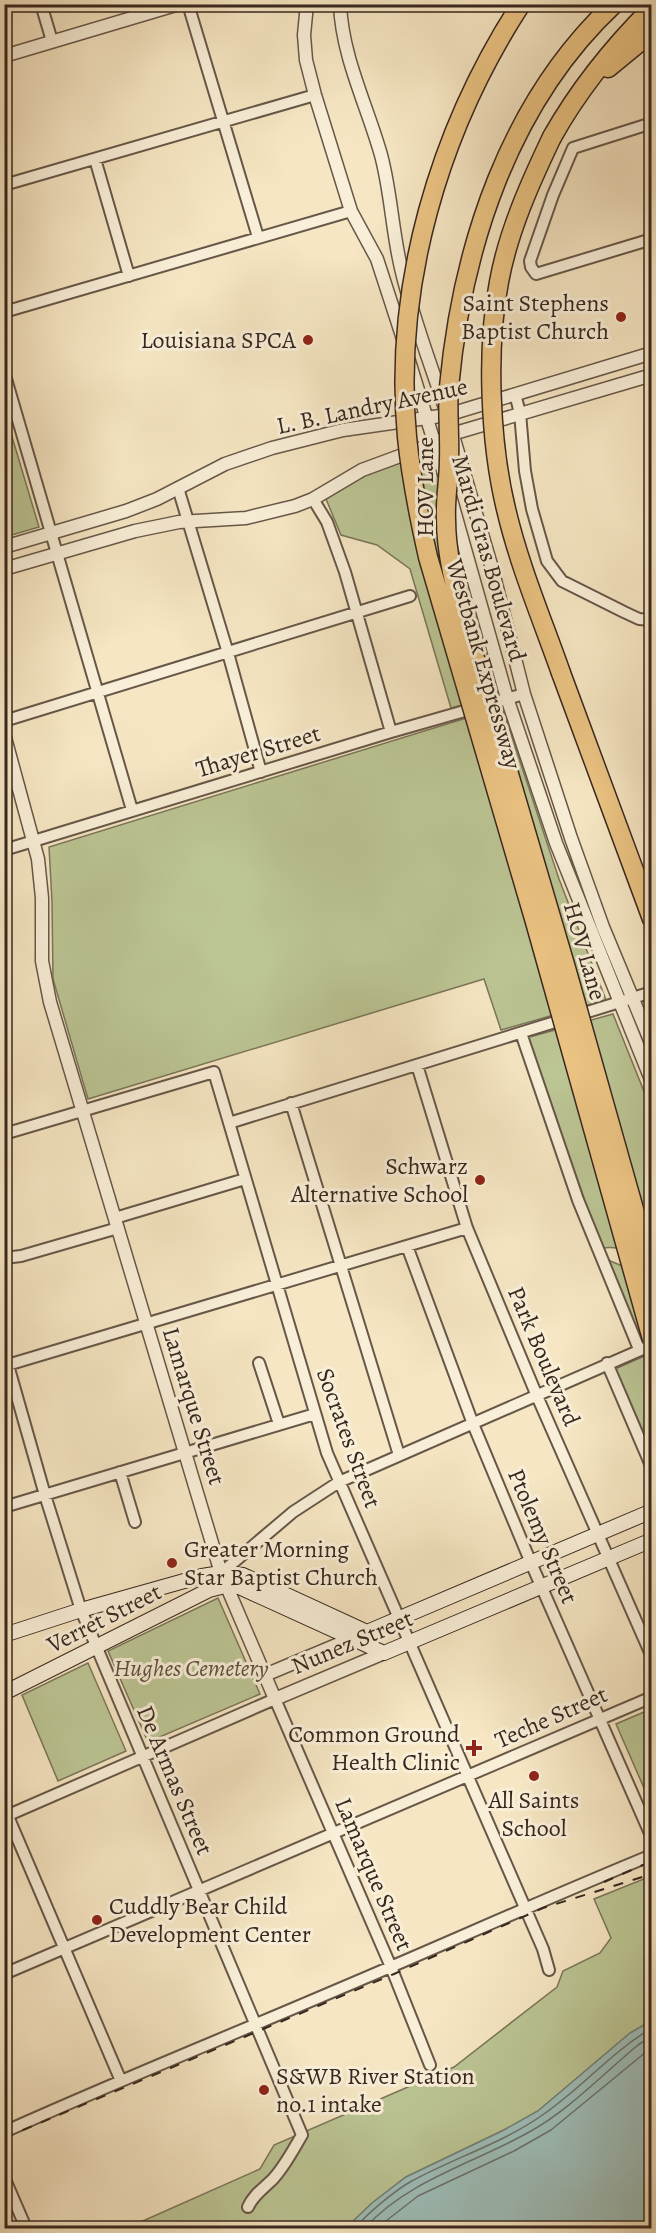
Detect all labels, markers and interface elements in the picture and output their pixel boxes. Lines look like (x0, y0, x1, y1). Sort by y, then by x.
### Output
place label: Saint Stephens Baptist Church (461, 287, 609, 347)
marker: Saint Stephens Baptist Church (614, 310, 628, 324)
place label: Louisiana SPCA (140, 324, 297, 356)
marker: Louisiana SPCA (301, 333, 315, 347)
street label: L. B. Landry Avenue (274, 370, 470, 442)
street label: HOV Lane (409, 437, 441, 537)
street label: Mardi Gras Boulevard (444, 451, 534, 665)
street label: Westbank Expressway (438, 554, 529, 773)
street label: Thayer Street (192, 717, 324, 785)
street label: HOV Lane (556, 898, 614, 1004)
place label: Schwarz Alternative School (290, 1150, 468, 1210)
marker: Schwarz Alternative School (473, 1173, 487, 1187)
street label: Park Boulevard (500, 1281, 588, 1431)
street label: Lamarque Street (155, 1323, 233, 1489)
street label: Socrates Street (309, 1364, 389, 1512)
street label: Ptolemy Street (500, 1464, 586, 1608)
place label: Greater Morning Star Baptist Church (184, 1533, 378, 1593)
marker: Greater Morning Star Baptist Church (165, 1556, 179, 1570)
street label: Verret Street (41, 1576, 167, 1661)
street label: Nunez Street (286, 1602, 418, 1682)
park label: Hughes Cemetery (113, 1652, 269, 1684)
street label: Teche Street (490, 1678, 612, 1756)
street label: De Armas Street (129, 1700, 221, 1860)
place label: Common Ground Health Clinic (288, 1718, 460, 1778)
marker: Common Ground Health Clinic (465, 1739, 483, 1757)
marker: All Saints School (527, 1769, 541, 1783)
place label: All Saints School (488, 1784, 579, 1844)
street label: Lamarque Street (327, 1793, 421, 1956)
place label: Cuddly Bear Child Development Center (109, 1890, 311, 1950)
marker: Cuddly Bear Child Development Center (90, 1913, 104, 1927)
place label: S&WB River Station no.1 intake (276, 2060, 475, 2120)
marker: S&WB River Station no.1 intake (257, 2083, 271, 2097)

